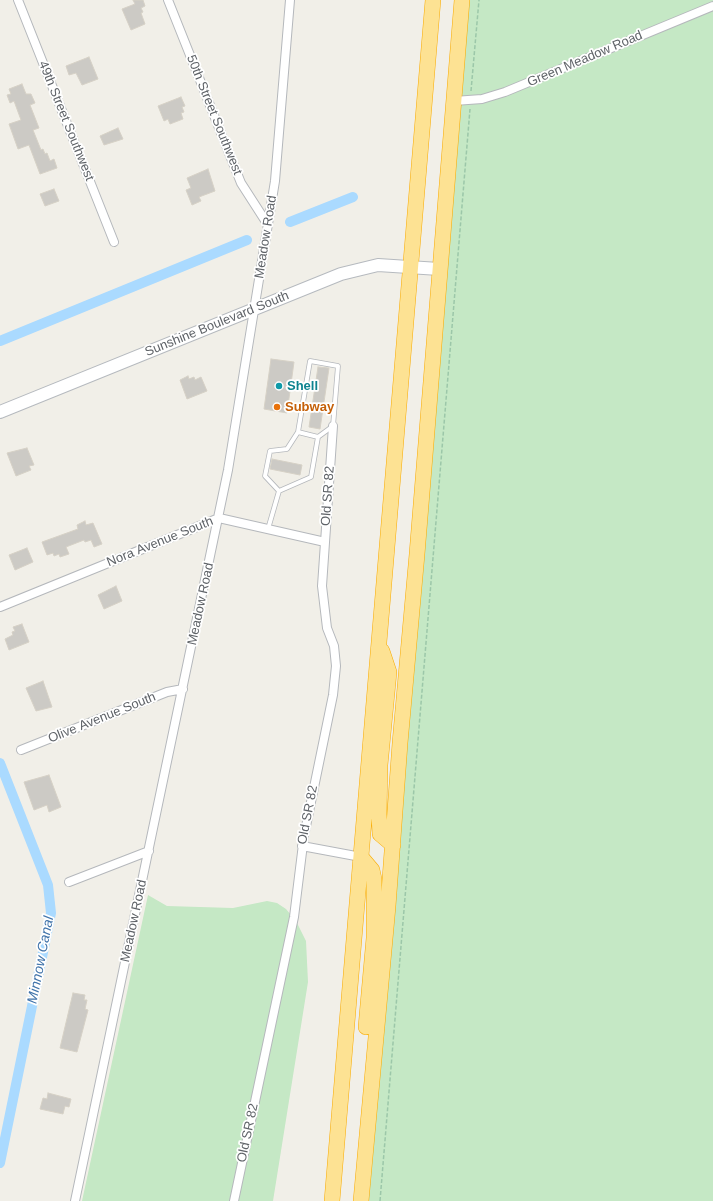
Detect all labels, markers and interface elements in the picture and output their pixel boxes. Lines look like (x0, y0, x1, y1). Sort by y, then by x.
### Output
street label: Green Meadow Road (525, 28, 645, 90)
street label: 50th Street Southwest (183, 53, 245, 177)
street label: 49th Street Southwest (35, 59, 97, 183)
street label: Meadow Road (252, 194, 280, 280)
street label: Sunshine Boulevard South (143, 288, 291, 360)
place label: Shell (287, 378, 318, 394)
marker: Shell (274, 381, 284, 391)
place label: Subway (285, 399, 334, 415)
marker: Subway (272, 402, 282, 412)
street label: Old SR 82 (318, 466, 338, 526)
street label: Nora Avenue South (105, 514, 215, 570)
street label: Meadow Road (185, 561, 217, 647)
street label: Olive Avenue South (46, 689, 158, 747)
street label: Old SR 82 (295, 784, 321, 846)
street label: Meadow Road (118, 878, 150, 964)
water label: Minnow Canal (24, 915, 58, 1005)
street label: Old SR 82 (234, 1102, 262, 1164)

